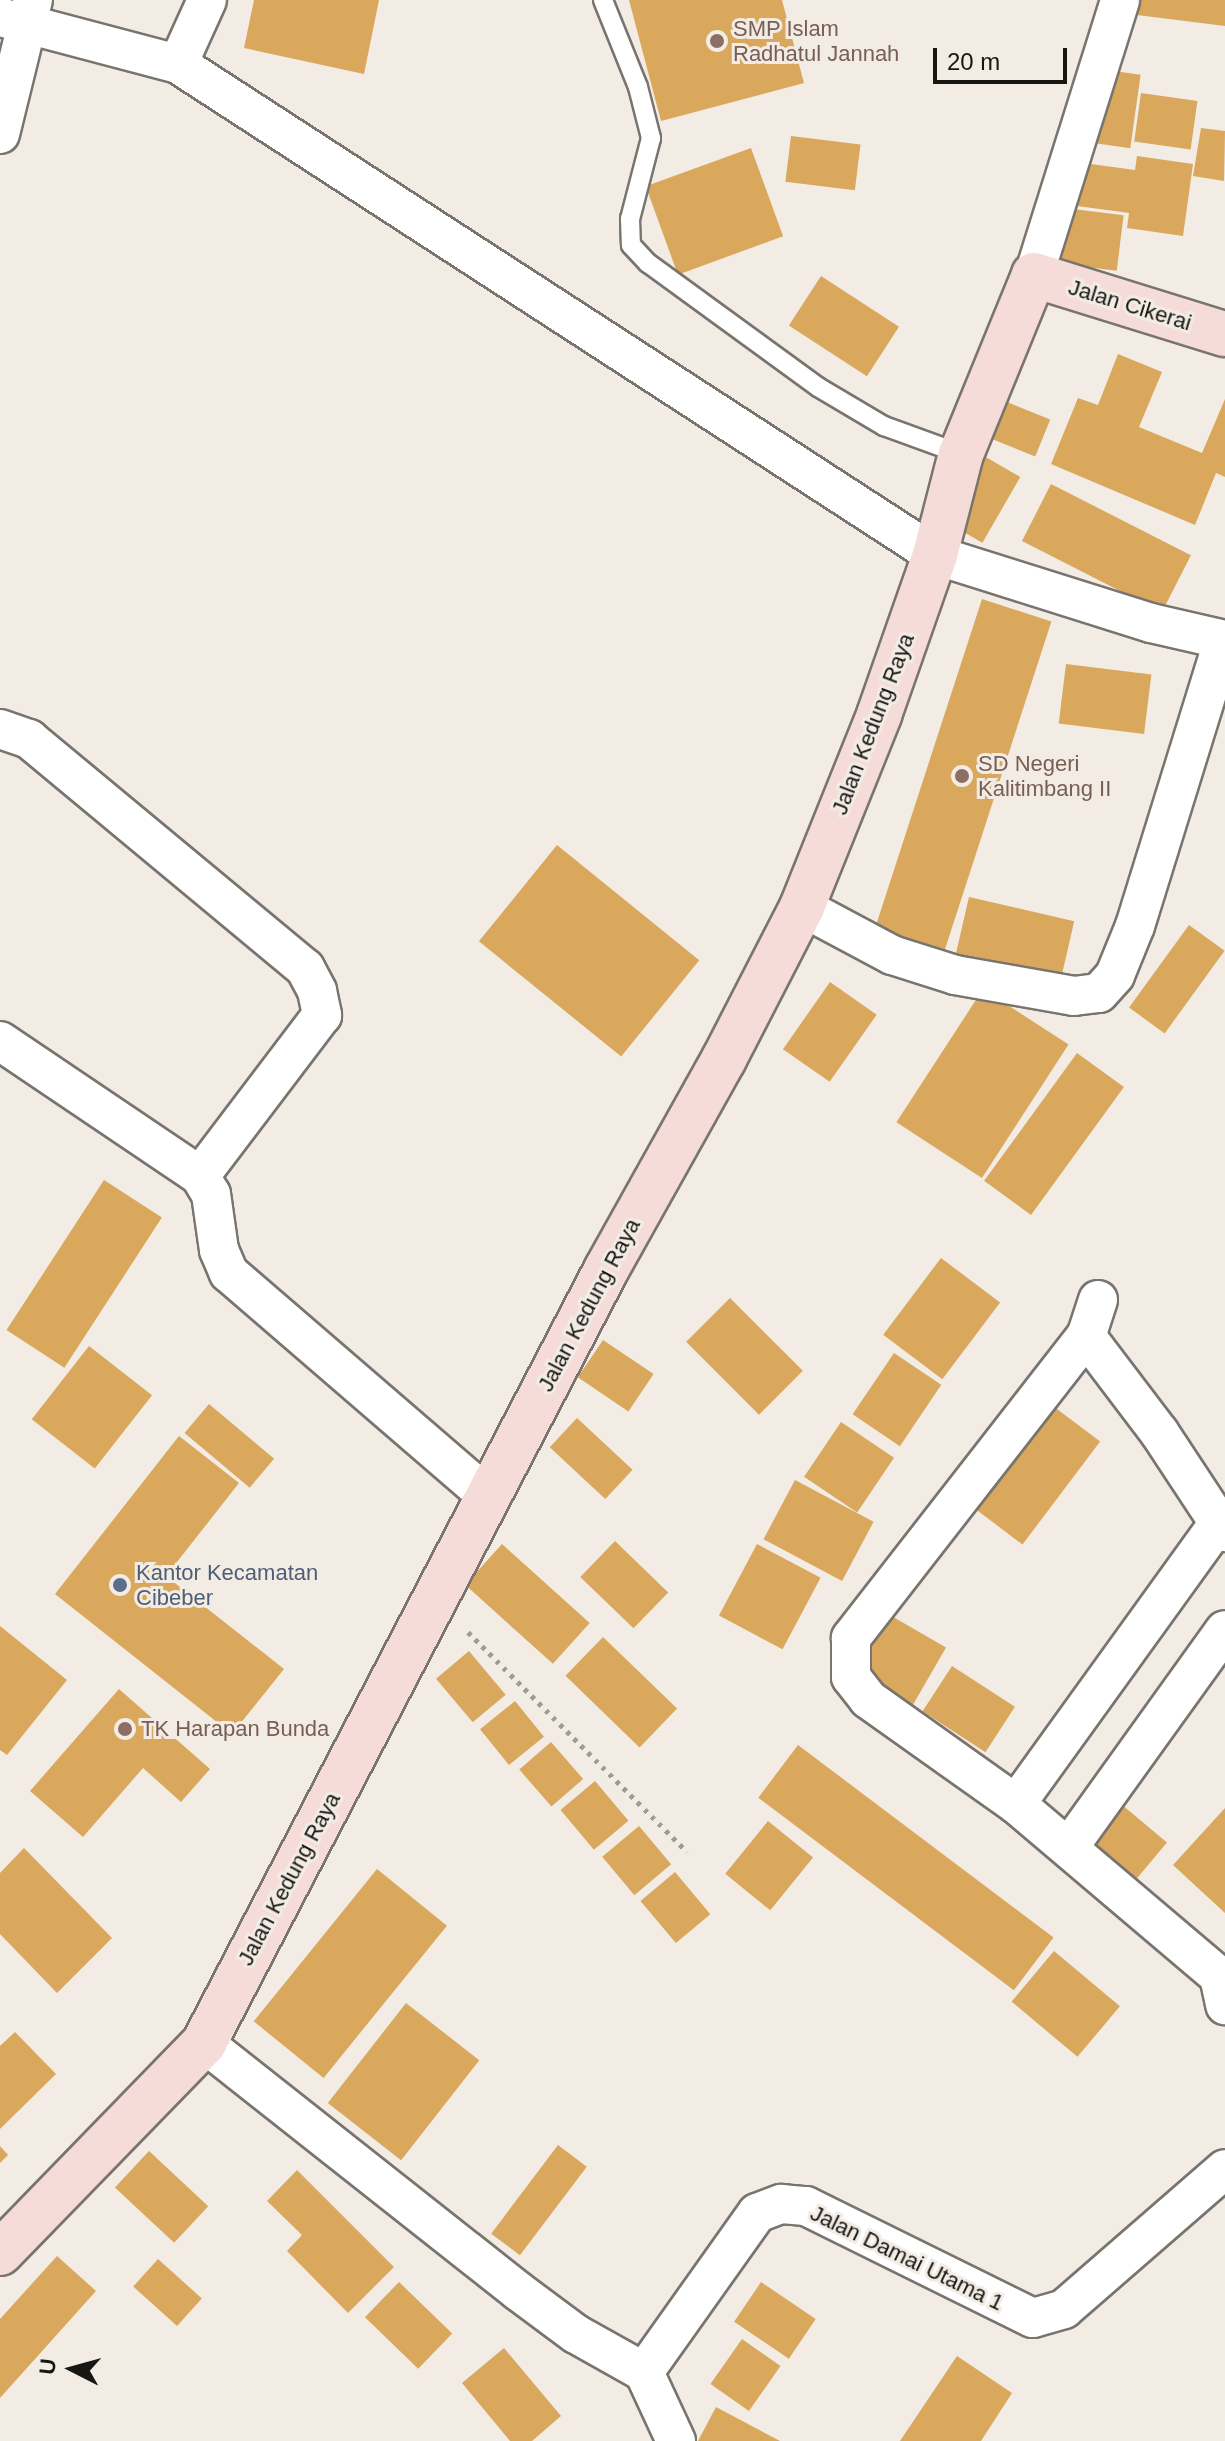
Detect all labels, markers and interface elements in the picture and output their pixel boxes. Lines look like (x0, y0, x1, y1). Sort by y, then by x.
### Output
place label: SMP Islam Radhatul Jannah (733, 15, 899, 66)
marker: SMP Islam Radhatul Jannah (708, 32, 726, 50)
scale bar (937, 32, 1071, 82)
text: 20 m (947, 48, 1000, 75)
street label: Jalan Cikerai (1065, 274, 1195, 336)
street label: Jalan Kedung Raya (826, 630, 920, 818)
place label: SD Negeri Kalitimbang II (978, 750, 1111, 802)
marker: SD Negeri Kalitimbang II (953, 767, 971, 785)
street label: Jalan Kedung Raya (532, 1214, 646, 1396)
place label: Kantor Kecamatan Cibeber (136, 1559, 318, 1610)
marker: Kantor Kecamatan Cibeber (111, 1576, 129, 1594)
place label: TK Harapan Bunda (141, 1716, 329, 1742)
marker: TK Harapan Bunda (116, 1720, 134, 1738)
street label: Jalan Kedung Raya (232, 1788, 346, 1970)
street label: Jalan Damai Utama 1 (806, 2200, 1008, 2316)
north arrow (32, 2329, 112, 2409)
text: U (34, 2357, 61, 2376)

